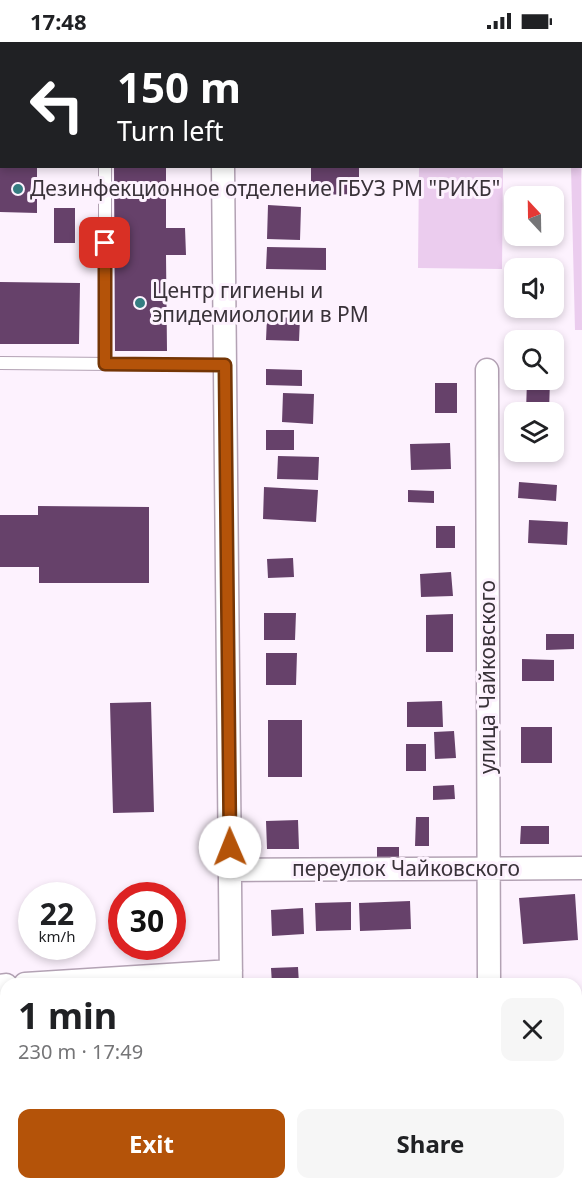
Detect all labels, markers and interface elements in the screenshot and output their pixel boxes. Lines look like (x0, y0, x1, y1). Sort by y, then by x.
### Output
text: 17:48 (30, 6, 87, 36)
text: 150 m (117, 58, 241, 115)
icon: left (18, 66, 96, 144)
text: Turn left (117, 112, 223, 149)
place label: Дезинфекционное отделение ГБУЗ РМ "РИКБ" (30, 174, 500, 202)
marker: Дезинфекционное отделение ГБУЗ РМ "РИКБ" (11, 182, 25, 196)
north arrow (504, 186, 564, 246)
map controls (504, 186, 564, 462)
pin (79, 217, 130, 268)
icon: arrive (88, 226, 121, 259)
button: sound (504, 258, 564, 318)
place label: Центр гигиены и эпидемиологии в РМ (152, 276, 369, 328)
marker: Центр гигиены и эпидемиологии в РМ (133, 296, 147, 310)
button: search (504, 330, 564, 390)
button: layers (504, 402, 564, 462)
street label: улица Чайковского (473, 580, 501, 774)
position arrow (198, 815, 262, 879)
street label: переулок Чайковского (292, 854, 520, 882)
speed limit sign: 30 (108, 882, 186, 960)
text: 22 (40, 893, 74, 934)
text: km/h (39, 926, 75, 946)
text: 1 min (18, 991, 117, 1040)
button: close (501, 998, 564, 1061)
text: 230 m · 17:49 (18, 1038, 143, 1065)
button: Exit (18, 1109, 285, 1178)
button: Share (297, 1109, 564, 1178)

